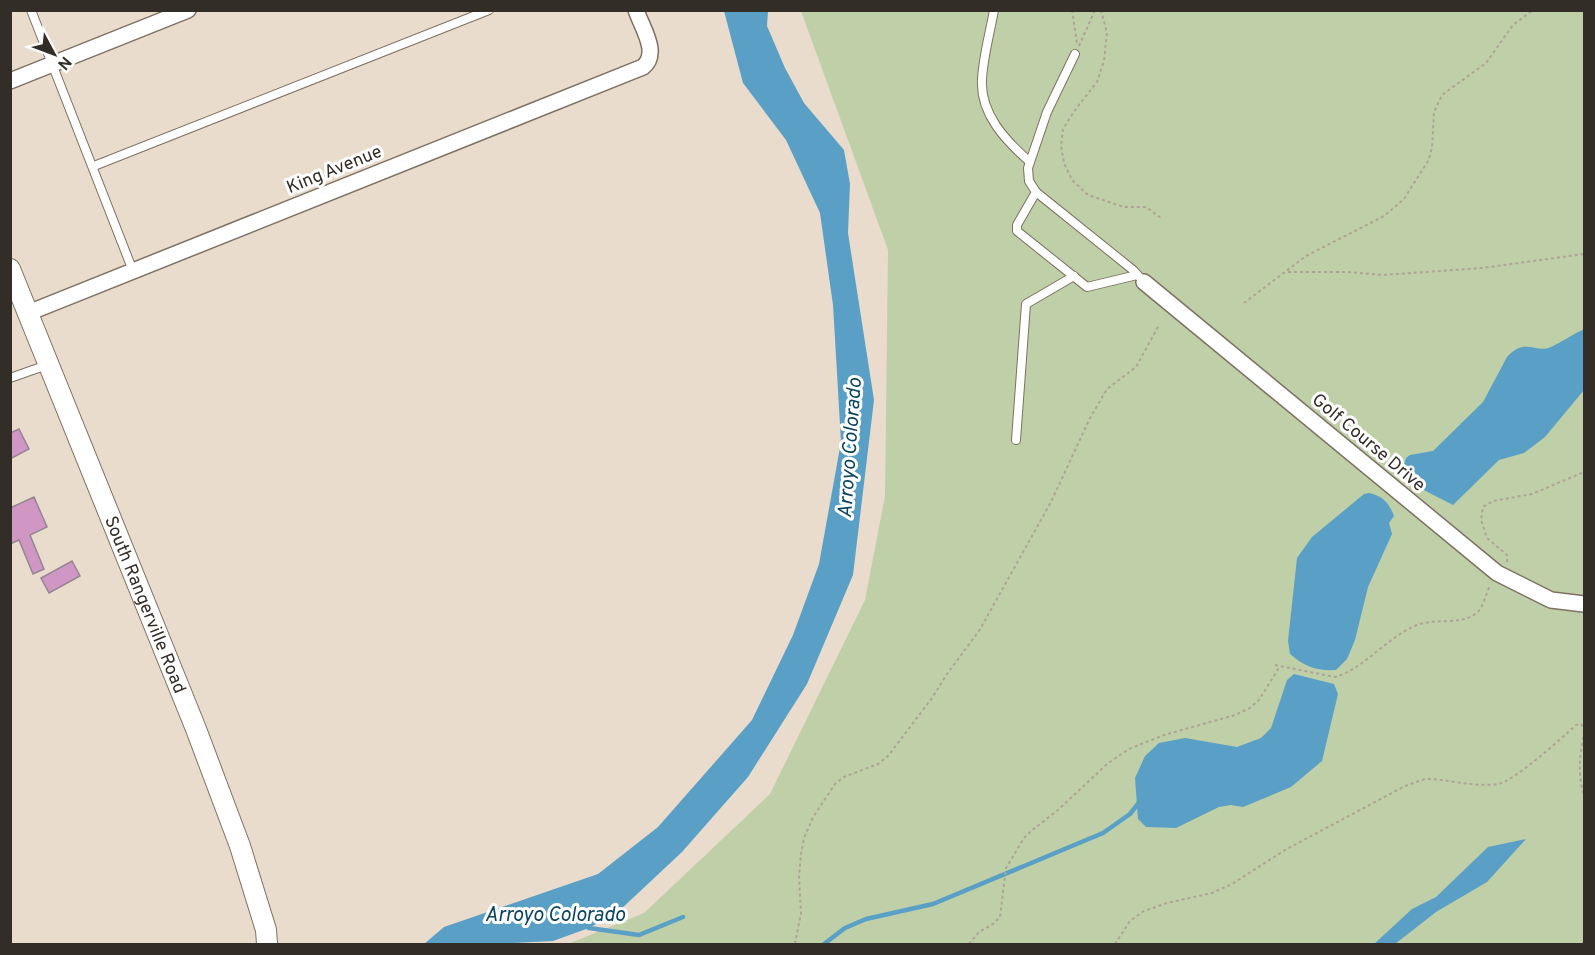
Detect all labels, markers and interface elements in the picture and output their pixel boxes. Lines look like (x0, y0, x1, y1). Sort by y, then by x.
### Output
north arrow (24, 24, 84, 84)
text: N (52, 52, 75, 73)
street label: King Avenue (284, 141, 386, 200)
water label: Arroyo Colorado (833, 377, 869, 519)
street label: Golf Course Drive (1307, 389, 1429, 497)
street label: South Rangerville Road (98, 513, 190, 697)
water label: Arroyo Colorado (485, 903, 626, 929)

